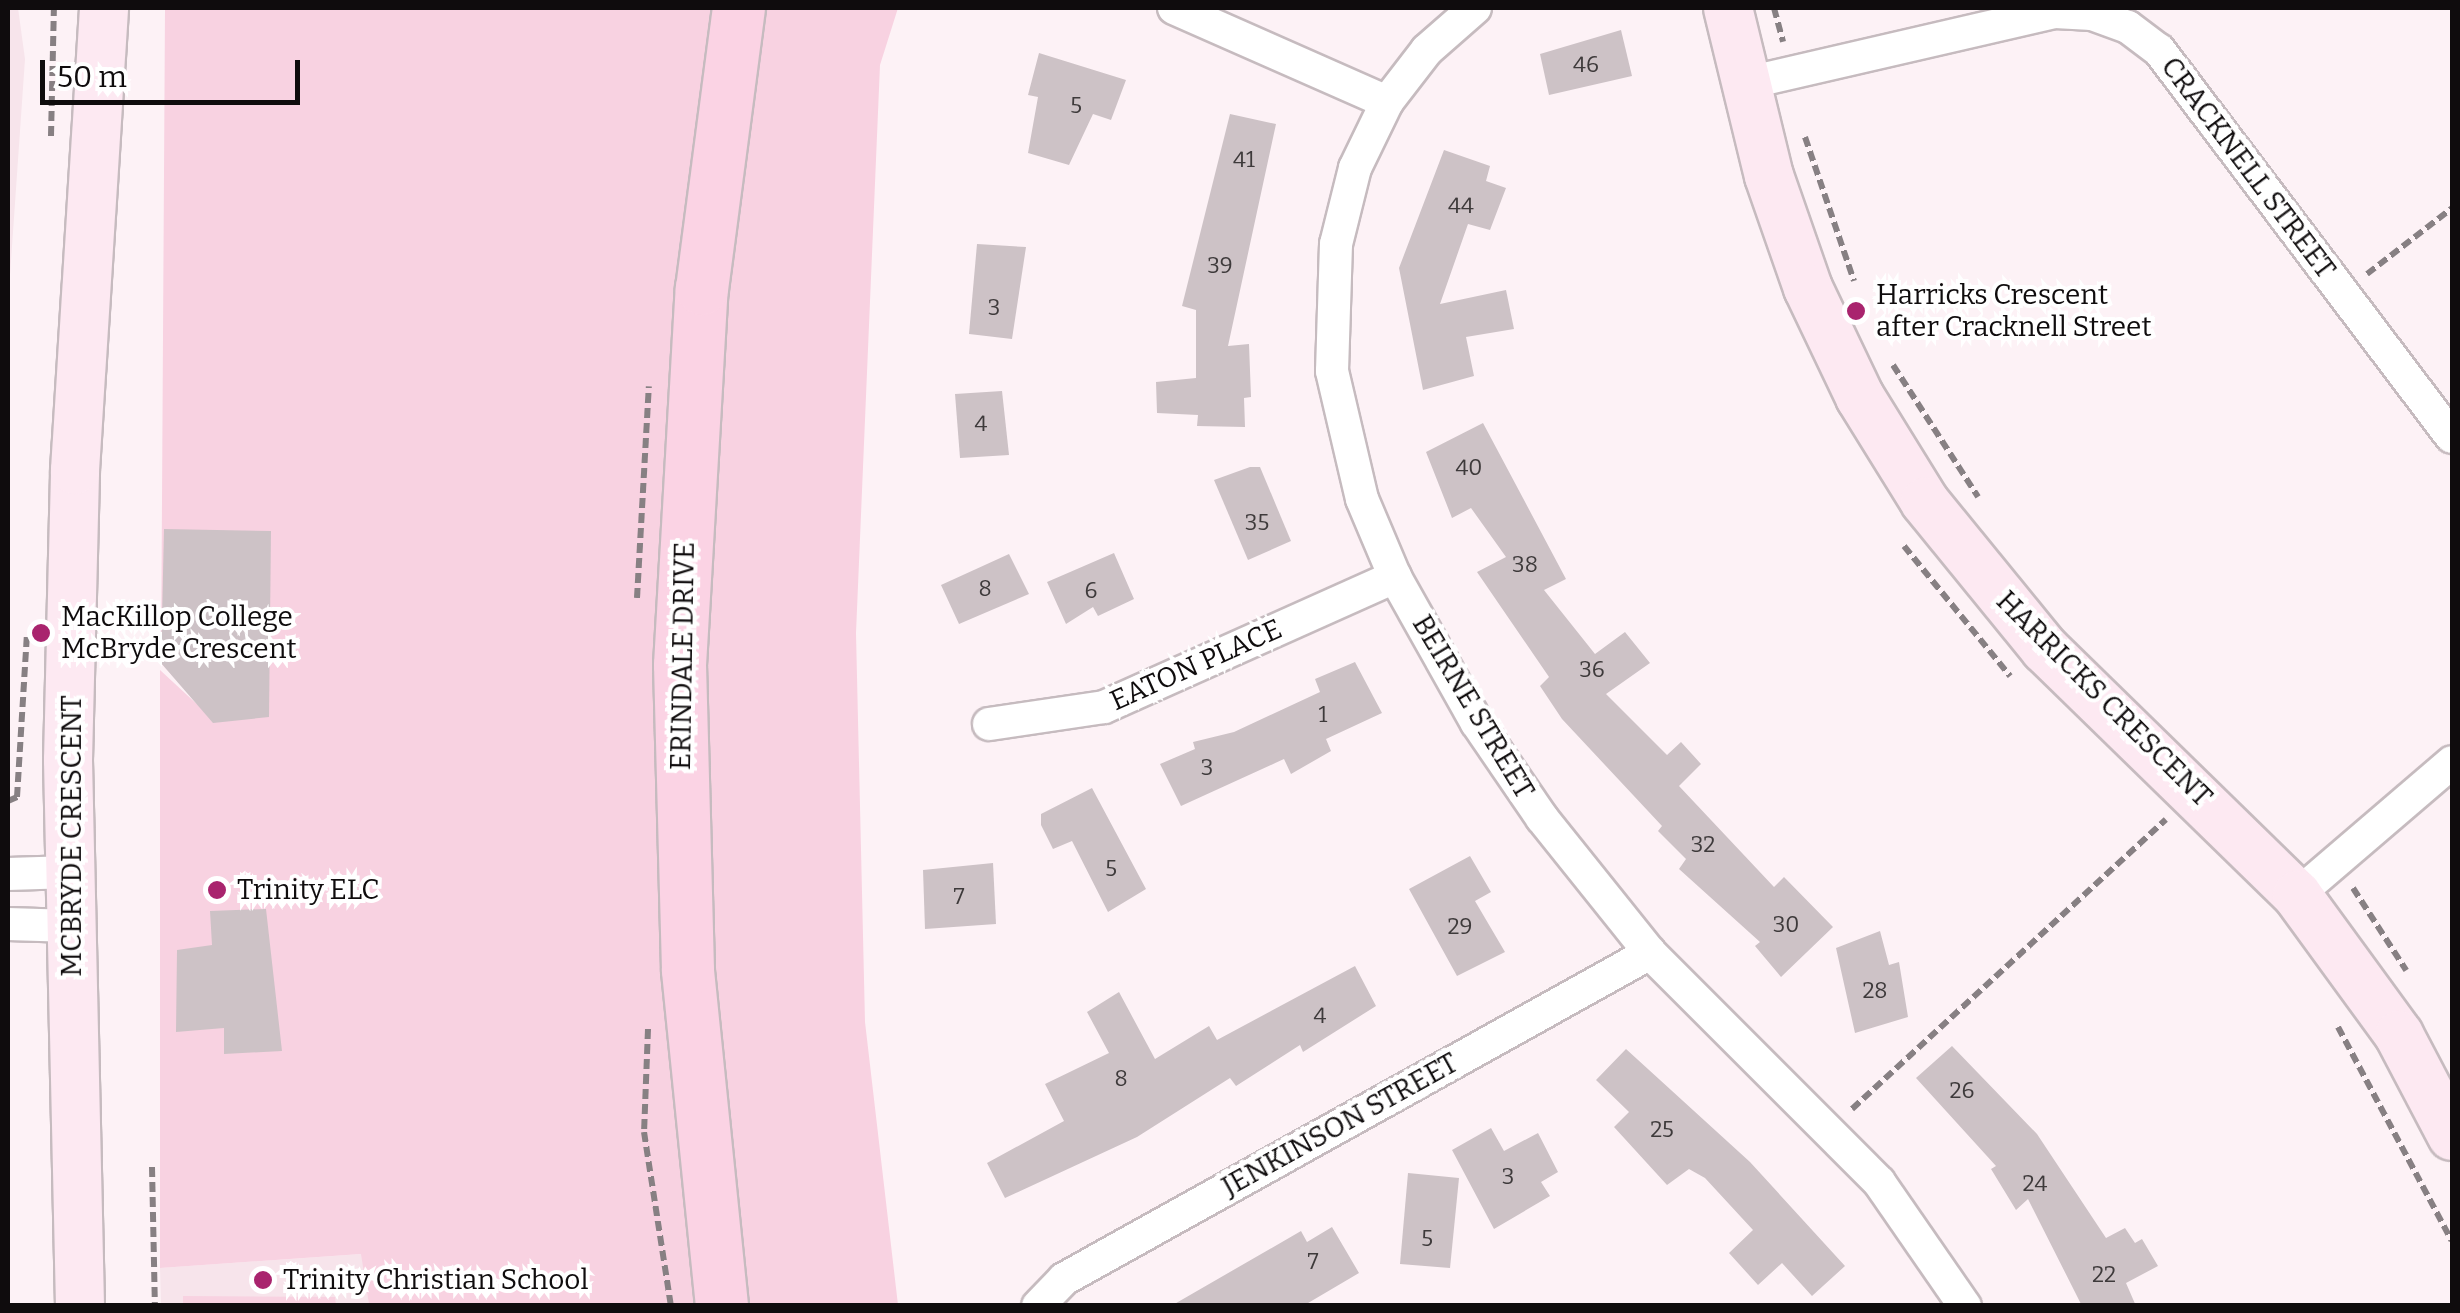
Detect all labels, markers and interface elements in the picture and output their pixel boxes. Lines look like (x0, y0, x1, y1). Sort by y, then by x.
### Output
scale bar (45, 40, 305, 102)
street label: CRACKNELL STREET (2154, 51, 2342, 285)
house number: 46 (1573, 52, 1599, 78)
text: 50 m (57, 59, 127, 95)
house number: 5 (1070, 93, 1082, 119)
house number: 41 (1233, 147, 1255, 173)
house number: 44 (1448, 193, 1474, 219)
house number: 39 (1207, 253, 1233, 279)
place label: Harricks Crescent after Cracknell Street (1876, 278, 2152, 344)
house number: 3 (988, 295, 1000, 321)
marker: Harricks Crescent after Cracknell Street (1845, 300, 1867, 322)
house number: 4 (975, 411, 987, 437)
house number: 40 (1456, 455, 1482, 481)
house number: 35 (1245, 510, 1269, 536)
street label: ERINDALE DRIVE (664, 541, 702, 771)
house number: 38 (1512, 552, 1538, 578)
house number: 8 (978, 576, 992, 602)
house number: 6 (1085, 578, 1097, 604)
street label: HARRICKS CRESCENT (1989, 584, 2219, 814)
place label: MacKillop College McBryde Crescent (61, 600, 297, 666)
street label: BEIRNE STREET (1405, 609, 1541, 805)
street label: EATON PLACE (1105, 612, 1287, 718)
marker: MacKillop College McBryde Crescent (30, 622, 52, 644)
house number: 36 (1579, 657, 1605, 683)
street label: MCBRYDE CRESCENT (55, 695, 89, 977)
house number: 1 (1319, 702, 1327, 728)
house number: 3 (1201, 755, 1213, 781)
house number: 32 (1691, 832, 1715, 858)
house number: 5 (1105, 856, 1117, 882)
place label: Trinity ELC (237, 873, 379, 907)
marker: Trinity ELC (206, 879, 228, 901)
house number: 7 (953, 884, 965, 910)
house number: 30 (1773, 912, 1799, 938)
house number: 29 (1448, 914, 1472, 940)
house number: 28 (1862, 978, 1888, 1004)
house number: 4 (1314, 1003, 1326, 1029)
street label: JENKINSON STREET (1216, 1046, 1464, 1204)
house number: 8 (1114, 1066, 1128, 1092)
house number: 26 (1950, 1078, 1974, 1104)
house number: 25 (1650, 1117, 1674, 1143)
house number: 3 (1502, 1164, 1514, 1190)
house number: 24 (2023, 1171, 2047, 1197)
house number: 5 (1421, 1226, 1433, 1252)
house number: 7 (1307, 1249, 1319, 1275)
house number: 22 (2092, 1262, 2116, 1288)
place label: Trinity Christian School (283, 1263, 589, 1297)
marker: Trinity Christian School (252, 1269, 274, 1291)

